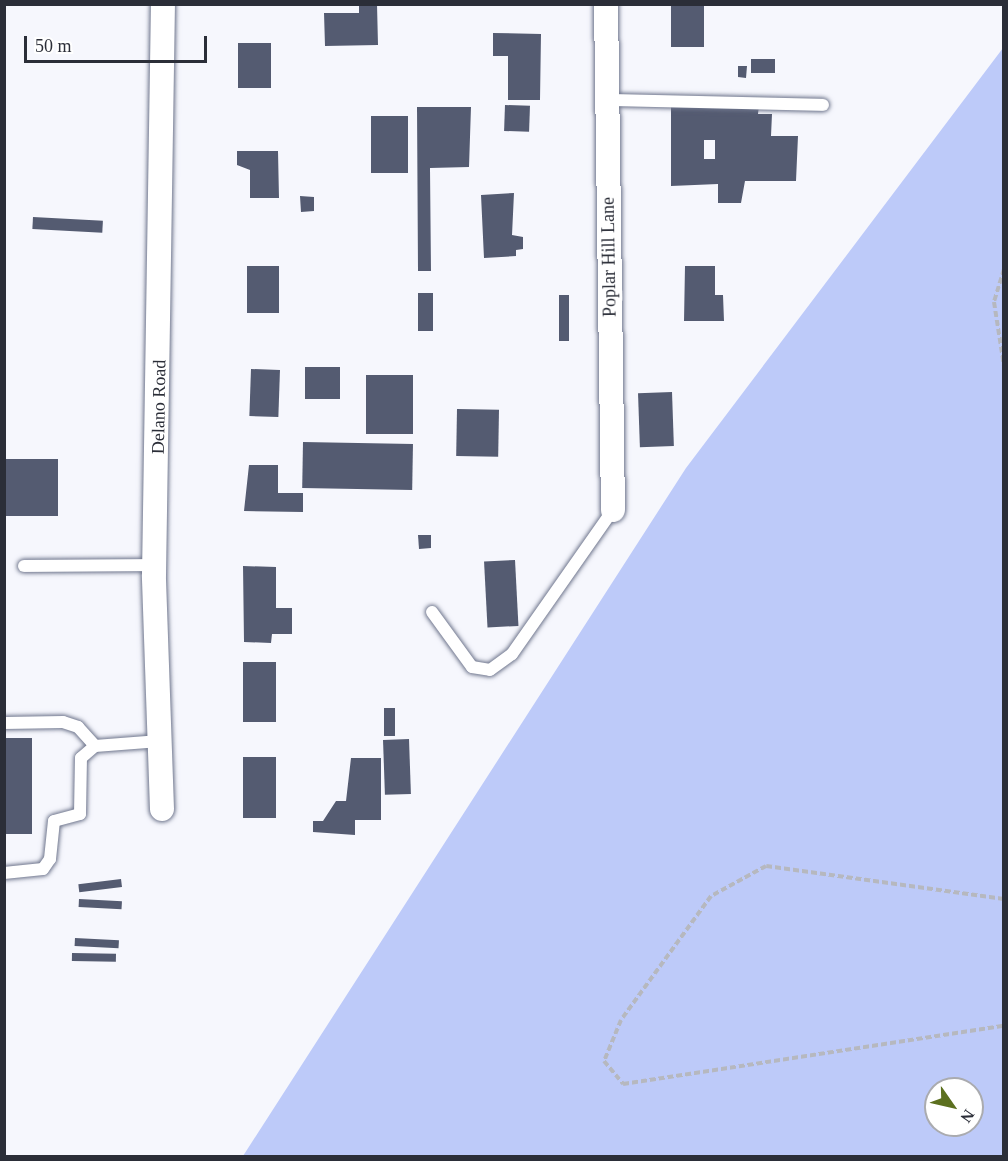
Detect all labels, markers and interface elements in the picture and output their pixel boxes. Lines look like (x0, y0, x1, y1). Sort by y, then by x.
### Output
scale bar (27, 24, 210, 62)
text: 50 m (35, 36, 72, 56)
street label: Poplar Hill Lane (597, 197, 621, 317)
street label: Delano Road (147, 360, 171, 454)
north arrow (924, 1077, 984, 1137)
text: N (957, 1107, 978, 1126)

